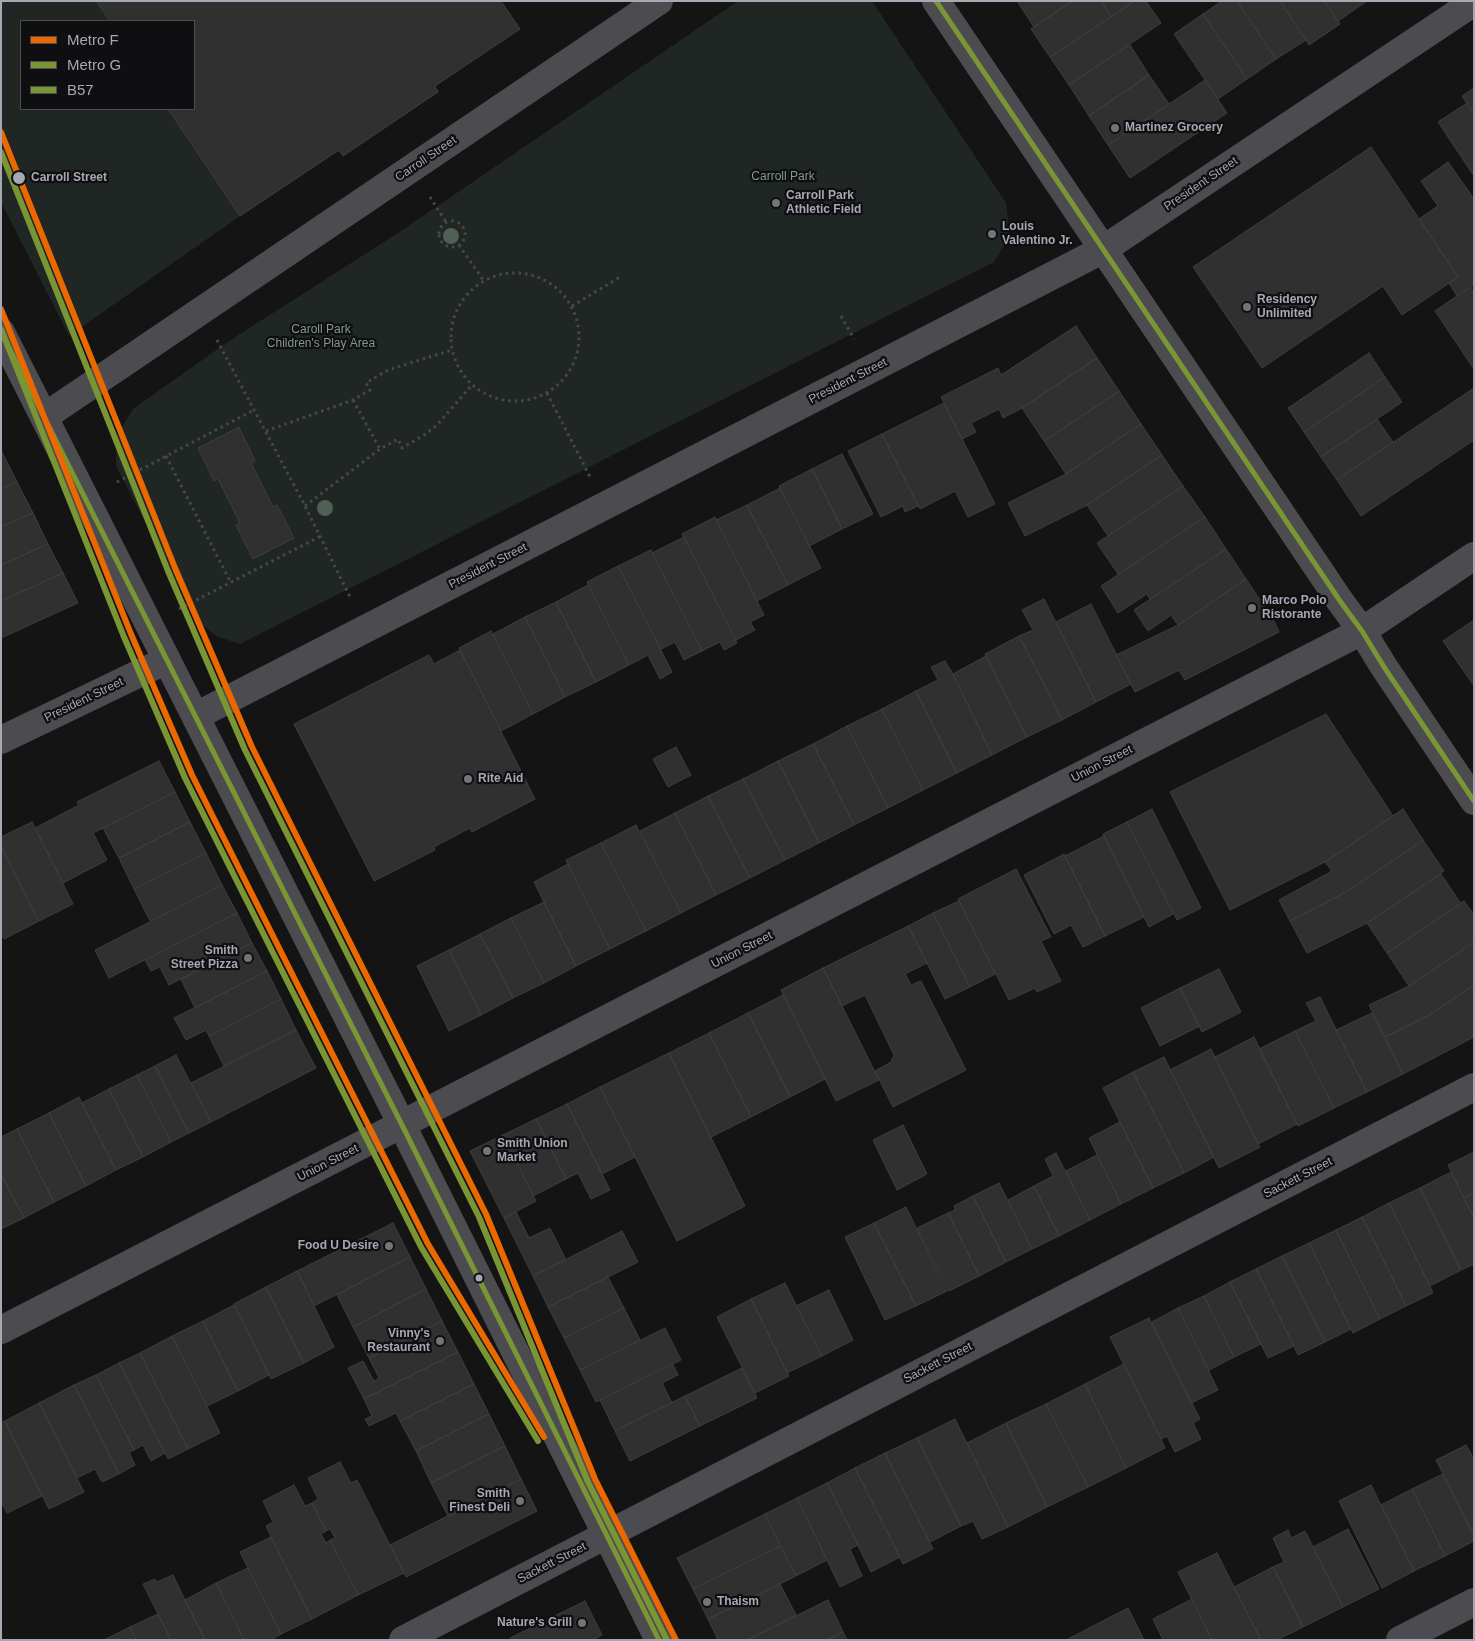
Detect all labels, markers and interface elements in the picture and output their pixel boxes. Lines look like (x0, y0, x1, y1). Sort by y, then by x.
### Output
legend (20, 20, 195, 110)
text: Metro F (67, 31, 119, 48)
text: Metro G (67, 56, 121, 73)
text: B57 (67, 81, 94, 98)
place label: Martinez Grocery (1125, 121, 1223, 135)
marker: Martinez Grocery (1109, 122, 1121, 134)
street label: Carroll Street (393, 133, 459, 185)
street label: President Street (1161, 154, 1241, 214)
marker: Carroll Street (11, 170, 27, 186)
park label: Carroll Park (751, 170, 815, 184)
place label: Carroll Street (31, 171, 107, 185)
place label: Carroll Park Athletic Field (786, 189, 861, 217)
marker: Carroll Park Athletic Field (770, 197, 782, 209)
place label: Louis Valentino Jr. (1002, 220, 1073, 248)
marker: Louis Valentino Jr. (986, 228, 998, 240)
place label: Residency Unlimited (1257, 293, 1317, 321)
marker: Residency Unlimited (1241, 301, 1253, 313)
park label: Caroll Park Children's Play Area (267, 323, 375, 351)
street label: President Street (806, 355, 890, 407)
street label: President Street (446, 540, 530, 592)
place label: Marco Polo Ristorante (1262, 594, 1327, 622)
marker: Marco Polo Ristorante (1246, 602, 1258, 614)
street label: President Street (42, 675, 126, 725)
street label: Union Street (1069, 742, 1135, 786)
place label: Rite Aid (478, 772, 523, 786)
marker: Rite Aid (462, 773, 474, 785)
street label: Union Street (709, 928, 775, 972)
place label: Smith Street Pizza (171, 944, 238, 972)
marker: Smith Street Pizza (242, 952, 254, 964)
place label: Smith Union Market (497, 1137, 568, 1165)
street label: Union Street (295, 1141, 361, 1185)
marker: Smith Union Market (481, 1145, 493, 1157)
street label: Sackett Street (1261, 1154, 1335, 1202)
place label: Food U Desire (298, 1239, 379, 1253)
marker: Food U Desire (383, 1240, 395, 1252)
unlabelled marker (474, 1273, 484, 1283)
place label: Vinny's Restaurant (367, 1327, 430, 1355)
marker: Vinny's Restaurant (434, 1335, 446, 1347)
street label: Sackett Street (901, 1339, 975, 1387)
place label: Smith Finest Deli (449, 1487, 510, 1515)
marker: Smith Finest Deli (514, 1495, 526, 1507)
street label: Sackett Street (515, 1539, 589, 1587)
place label: Thaism (717, 1595, 759, 1609)
marker: Thaism (701, 1596, 713, 1608)
place label: Nature's Grill (497, 1616, 572, 1630)
marker: Nature's Grill (576, 1617, 588, 1629)

